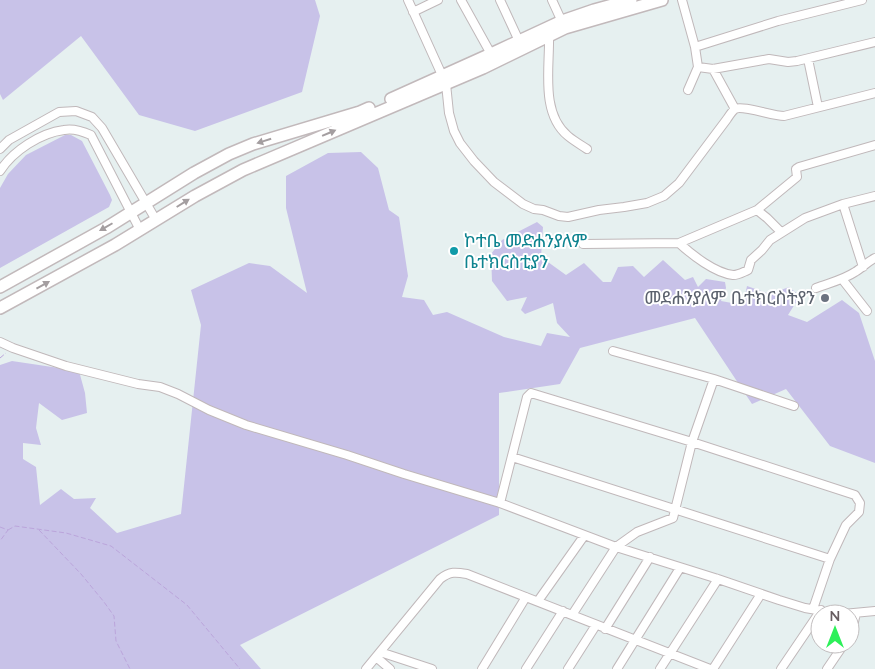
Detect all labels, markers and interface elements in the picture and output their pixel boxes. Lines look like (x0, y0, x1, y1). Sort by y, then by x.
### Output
one-way arrow (322, 129, 337, 137)
one-way arrow (256, 138, 271, 146)
one-way arrow (177, 199, 190, 208)
one-way arrow (100, 223, 113, 232)
place label: ኮተቤ መድሐንያለም ቤተክርስቲያን (464, 229, 588, 272)
marker: ኮተቤ መድሐንያለም ቤተክርስቲያን (448, 245, 460, 257)
one-way arrow (35, 281, 50, 289)
place label: መደሐንያለም ቤተክርስትያን (644, 286, 815, 308)
marker: መደሐንያለም ቤተክርስትያን (819, 292, 831, 304)
north arrow (810, 604, 860, 654)
text: N (830, 607, 840, 624)

